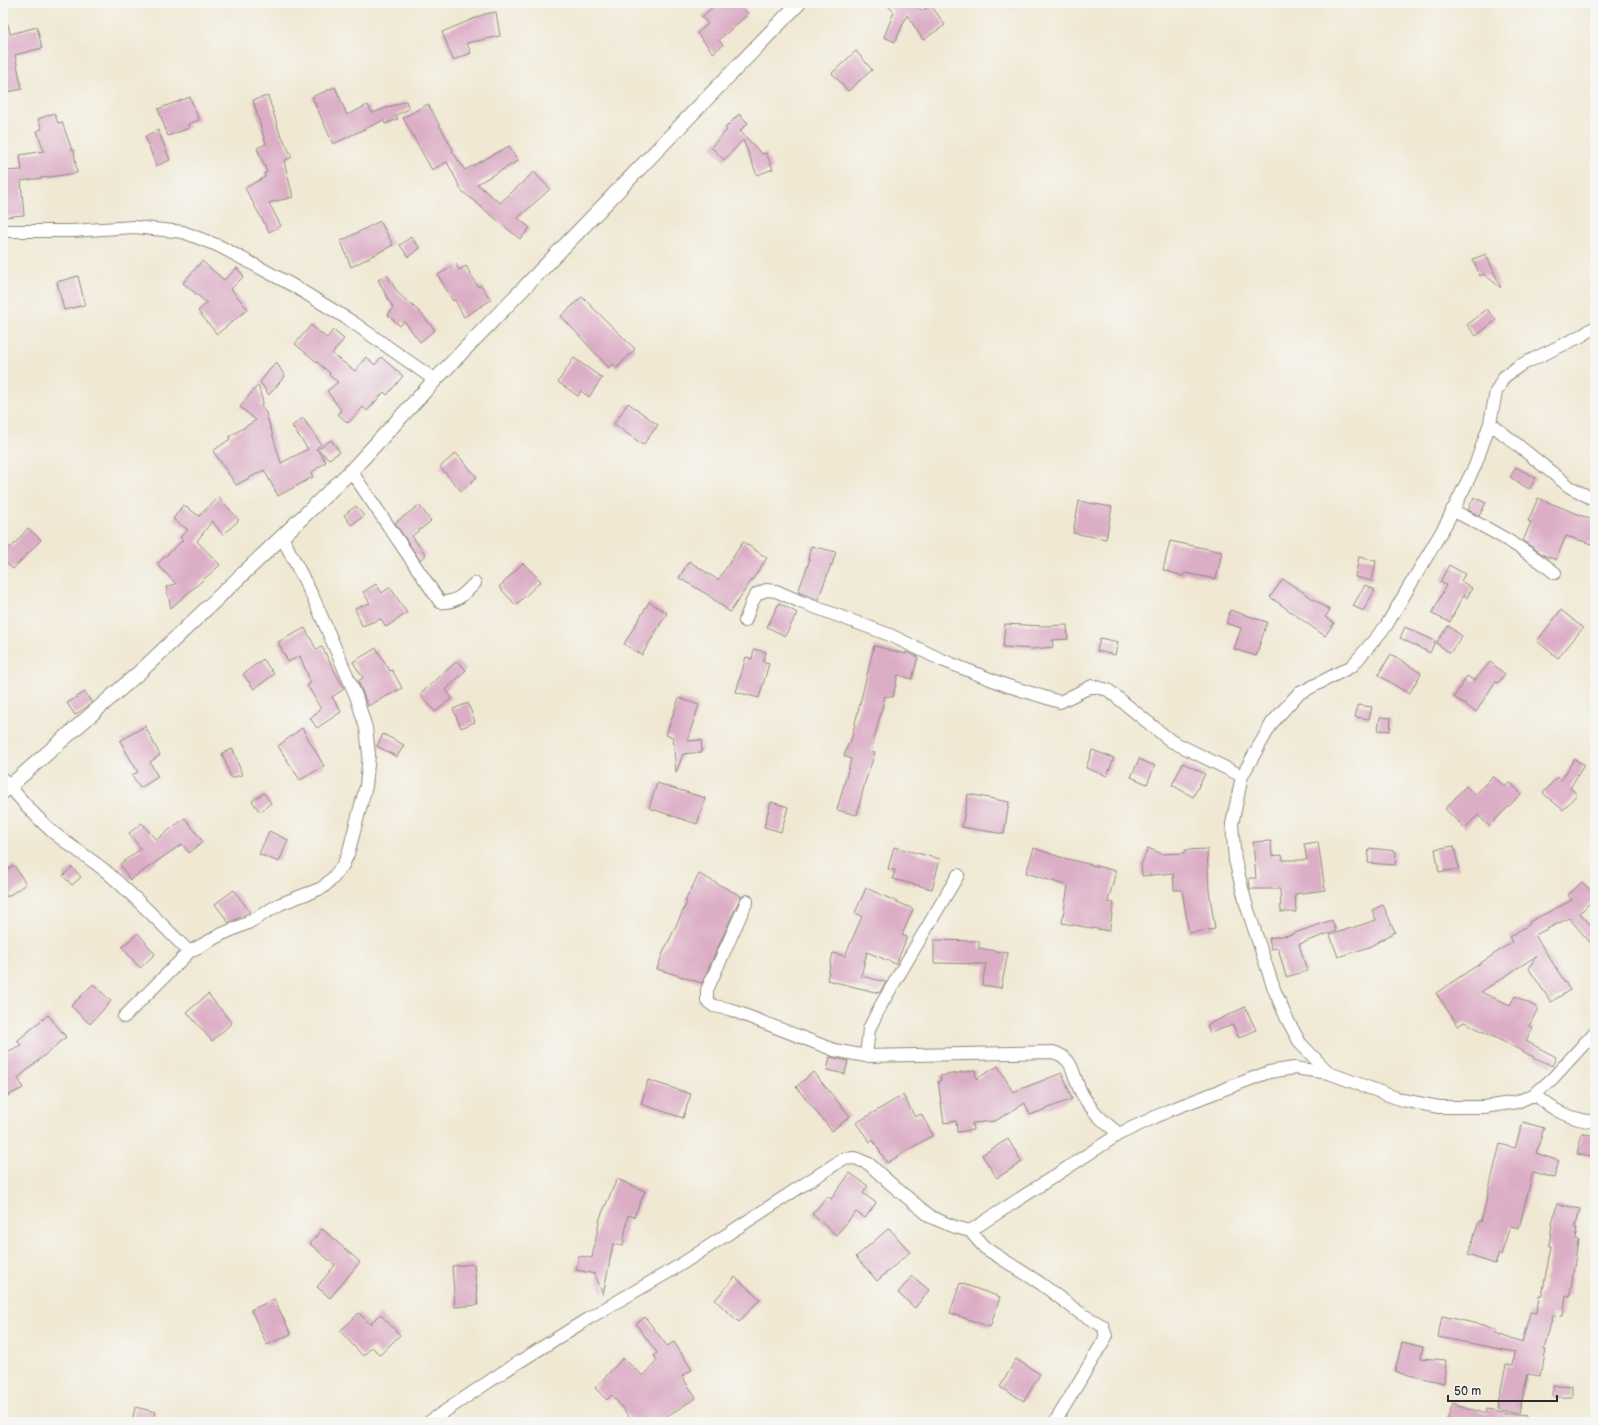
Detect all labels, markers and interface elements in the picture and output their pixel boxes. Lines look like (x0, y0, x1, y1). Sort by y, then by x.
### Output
scale bar (1448, 1377, 1557, 1403)
text: 50 m (1454, 1384, 1481, 1399)

